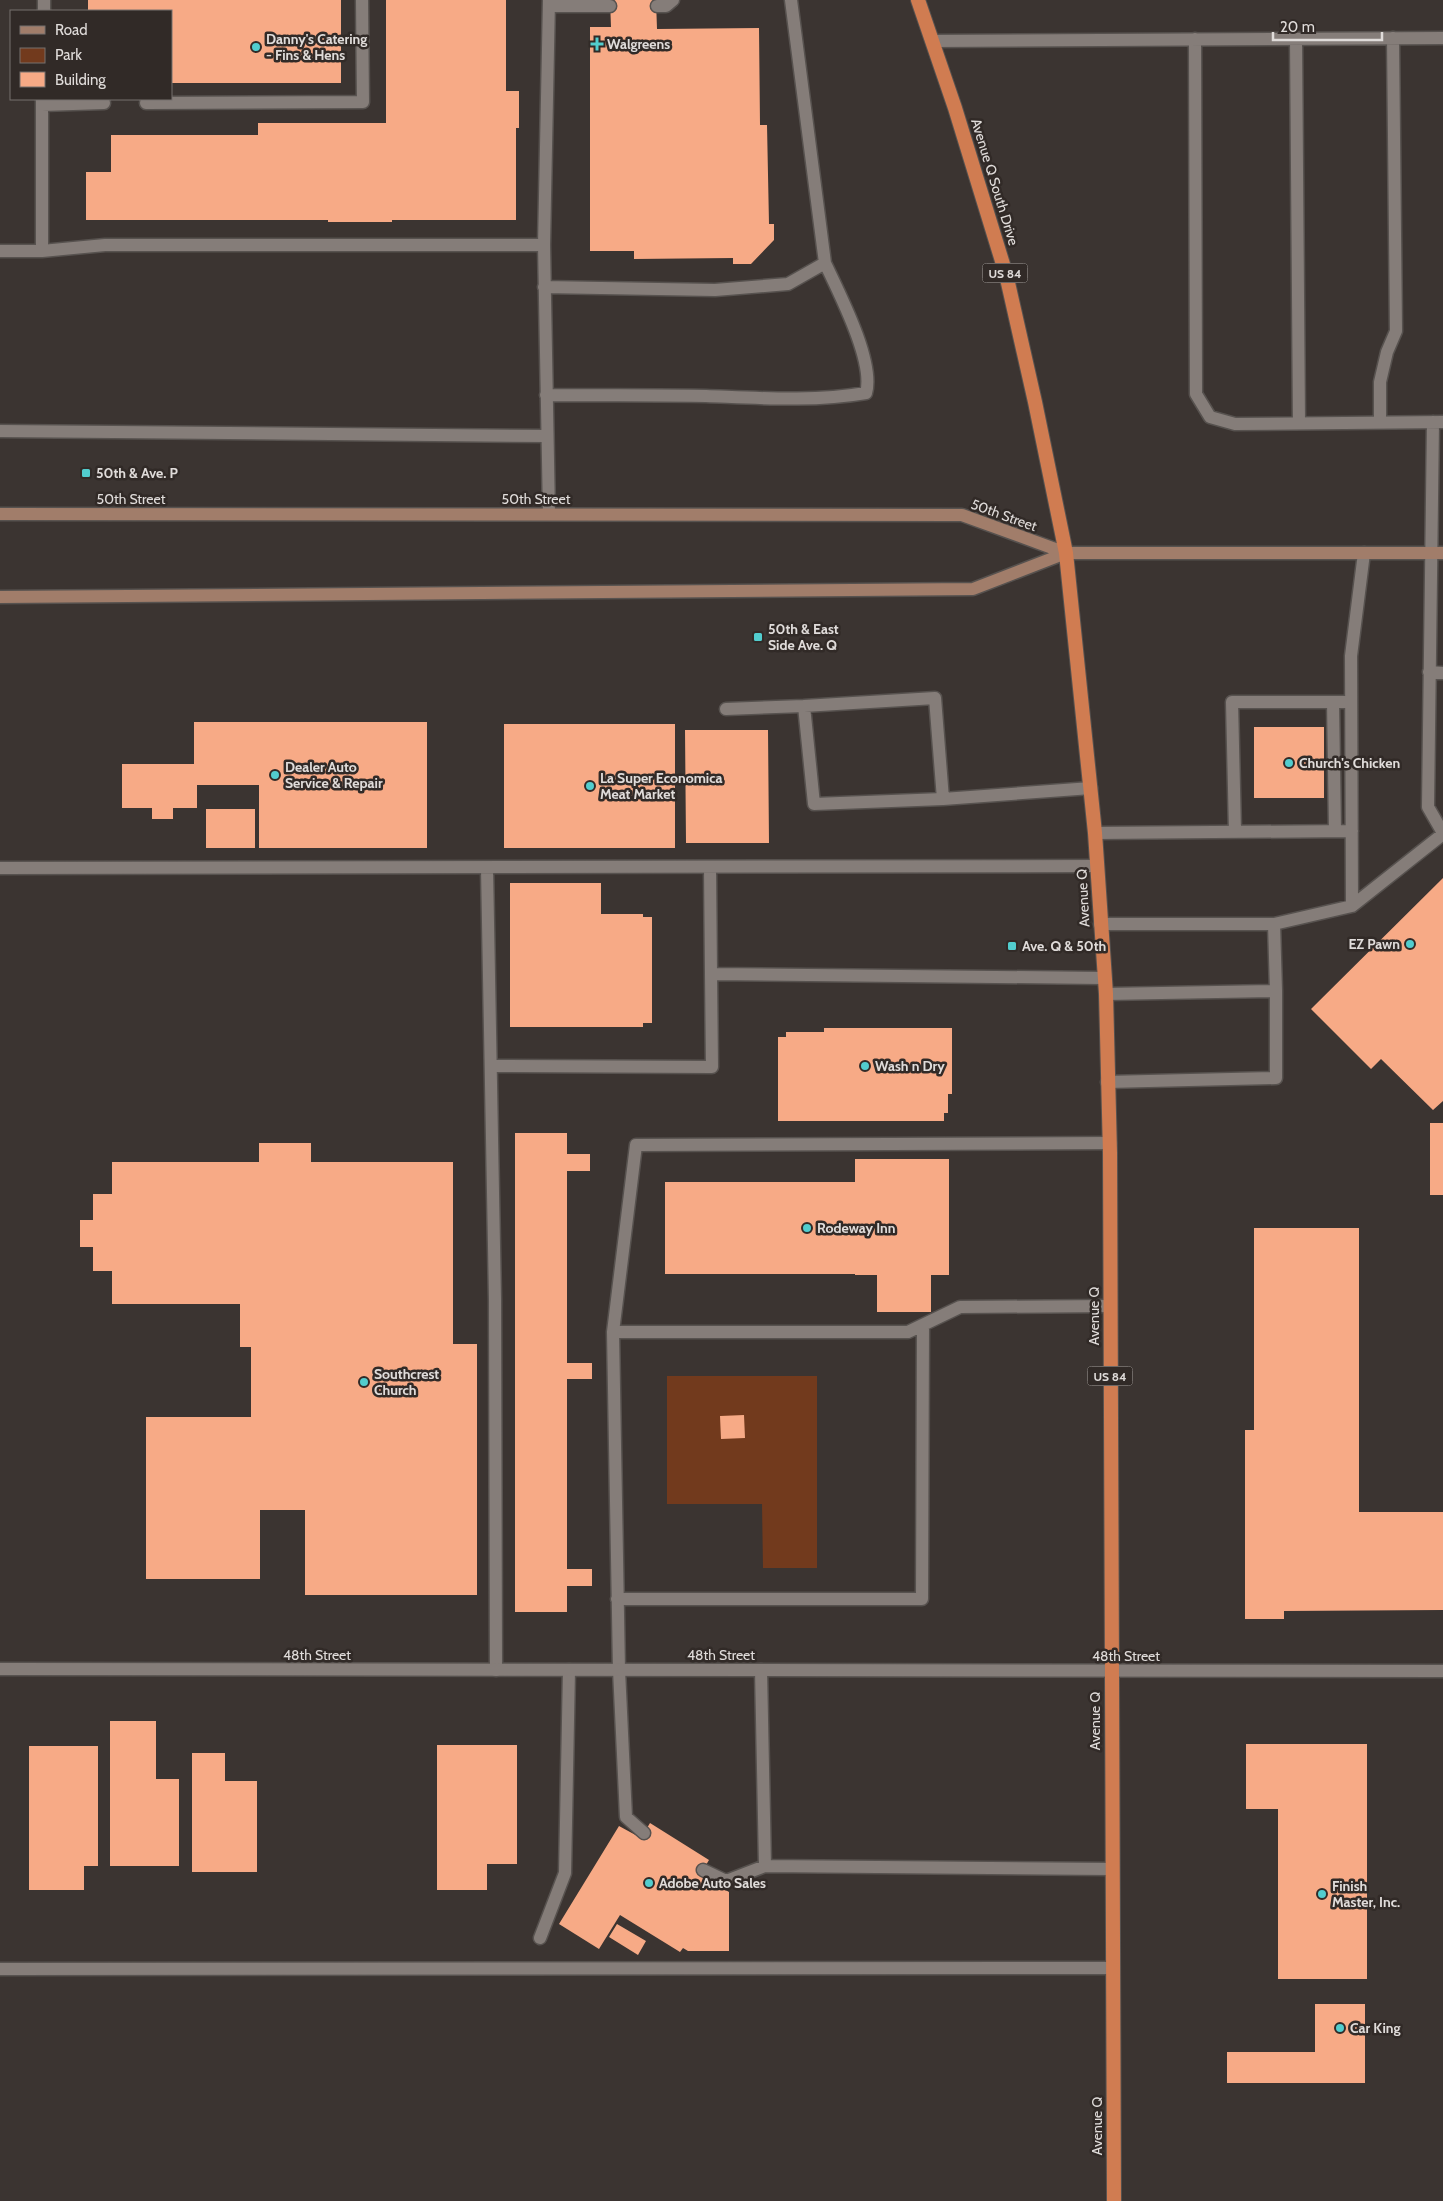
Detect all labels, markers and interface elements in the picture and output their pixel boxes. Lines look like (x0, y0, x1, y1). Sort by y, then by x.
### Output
legend (10, 10, 172, 100)
scale bar (1273, 10, 1382, 42)
text: 20 m (1280, 18, 1315, 36)
text: Road (55, 21, 88, 39)
place label: Danny's Catering - Fins & Hens (266, 30, 367, 64)
place label: Walgreens (607, 35, 670, 53)
marker: Walgreens (591, 38, 603, 50)
marker: Danny's Catering - Fins & Hens (250, 41, 262, 53)
text: Park (55, 46, 82, 64)
text: Building (55, 71, 106, 89)
street label: Avenue Q South Drive (967, 116, 1023, 248)
road number: US 84 (982, 264, 1028, 282)
place label: 50th & Ave. P (96, 464, 179, 482)
marker: 50th & Ave. P (80, 467, 92, 479)
street label: 50th Street (97, 490, 166, 508)
street label: 50th Street (502, 490, 571, 508)
street label: 50th Street (969, 495, 1040, 535)
place label: 50th & East Side Ave. Q (768, 620, 839, 654)
marker: 50th & East Side Ave. Q (752, 631, 764, 643)
place label: Church's Chicken (1299, 754, 1400, 772)
marker: Church's Chicken (1283, 757, 1295, 769)
place label: Dealer Auto Service & Repair (285, 758, 383, 792)
marker: Dealer Auto Service & Repair (269, 769, 281, 781)
place label: La Super Economica Meat Market (600, 769, 723, 803)
marker: La Super Economica Meat Market (584, 780, 596, 792)
street label: Avenue Q (1072, 868, 1094, 928)
place label: EZ Pawn (1348, 935, 1400, 953)
place label: Ave. Q & 50th (1022, 937, 1106, 955)
marker: EZ Pawn (1404, 938, 1416, 950)
marker: Ave. Q & 50th (1006, 940, 1018, 952)
place label: Wash n Dry (875, 1057, 945, 1075)
marker: Wash n Dry (859, 1060, 871, 1072)
place label: Rodeway Inn (817, 1219, 895, 1237)
marker: Rodeway Inn (801, 1222, 813, 1234)
street label: Avenue Q (1085, 1287, 1103, 1345)
place label: Southcrest Church (374, 1365, 439, 1399)
road number: US 84 (1088, 1366, 1132, 1385)
marker: Southcrest Church (358, 1376, 370, 1388)
street label: 48th Street (283, 1646, 351, 1664)
street label: 48th Street (687, 1646, 755, 1664)
street label: 48th Street (1092, 1647, 1160, 1665)
street label: Avenue Q (1086, 1692, 1104, 1750)
place label: Adobe Auto Sales (659, 1874, 766, 1892)
marker: Adobe Auto Sales (643, 1877, 655, 1889)
place label: Finish Master, Inc. (1332, 1877, 1400, 1911)
marker: Finish Master, Inc. (1316, 1888, 1328, 1900)
place label: Car King (1350, 2019, 1401, 2037)
marker: Car King (1334, 2022, 1346, 2034)
street label: Avenue Q (1088, 2097, 1106, 2155)

